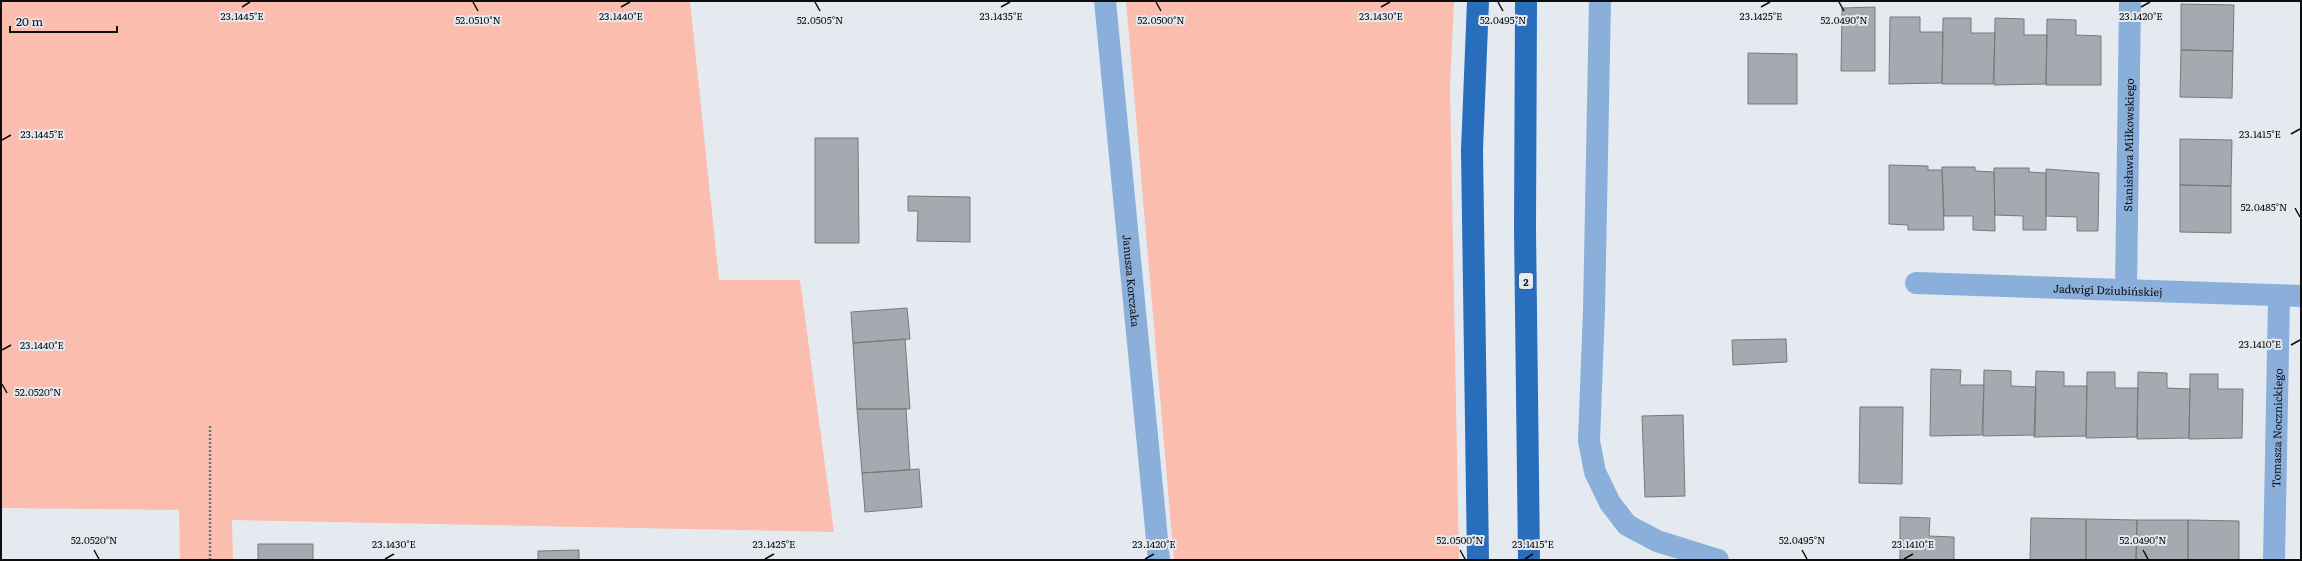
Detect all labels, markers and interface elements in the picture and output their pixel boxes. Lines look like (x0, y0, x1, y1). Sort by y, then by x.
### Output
scale bar (10, 8, 117, 34)
text: 23.1445°E (220, 8, 264, 23)
text: 23.1440°E (599, 8, 643, 23)
text: 23.1435°E (979, 8, 1023, 23)
text: 23.1430°E (1359, 8, 1403, 23)
text: 23.1425°E (1740, 8, 1782, 23)
text: 23.1420°E (2119, 8, 2163, 23)
text: 20 m (16, 12, 43, 30)
text: 52.0510°N (455, 12, 501, 27)
text: 52.0505°N (797, 12, 843, 27)
text: 52.0500°N (1137, 12, 1185, 27)
text: 52.0495°N (1480, 12, 1526, 27)
text: 52.0490°N (1820, 12, 1868, 27)
street label: Stanisława Miłkowskiego (2119, 78, 2137, 212)
text: 23.1445°E (20, 126, 64, 141)
text: 23.1415°E (2239, 126, 2281, 141)
text: 52.0485°N (2241, 199, 2287, 214)
street label: Janusza Korczaka (1120, 234, 1144, 328)
road number: 2 (1519, 273, 1533, 289)
street label: Jadwigi Dziubińskiej (2053, 280, 2163, 299)
text: 23.1410°E (2239, 336, 2281, 351)
text: 23.1440°E (20, 337, 64, 352)
street label: Tomasza Nocznickiego (2267, 368, 2286, 488)
text: 52.0520°N (15, 384, 61, 399)
text: 52.0520°N (71, 532, 117, 547)
text: 52.0500°N (1436, 532, 1484, 547)
text: 52.0495°N (1779, 532, 1825, 547)
text: 52.0490°N (2119, 532, 2167, 547)
text: 23.1430°E (372, 536, 416, 551)
text: 23.1425°E (753, 536, 795, 551)
text: 23.1420°E (1132, 536, 1176, 551)
text: 23.1415°E (1512, 536, 1554, 551)
text: 23.1410°E (1892, 536, 1934, 551)

